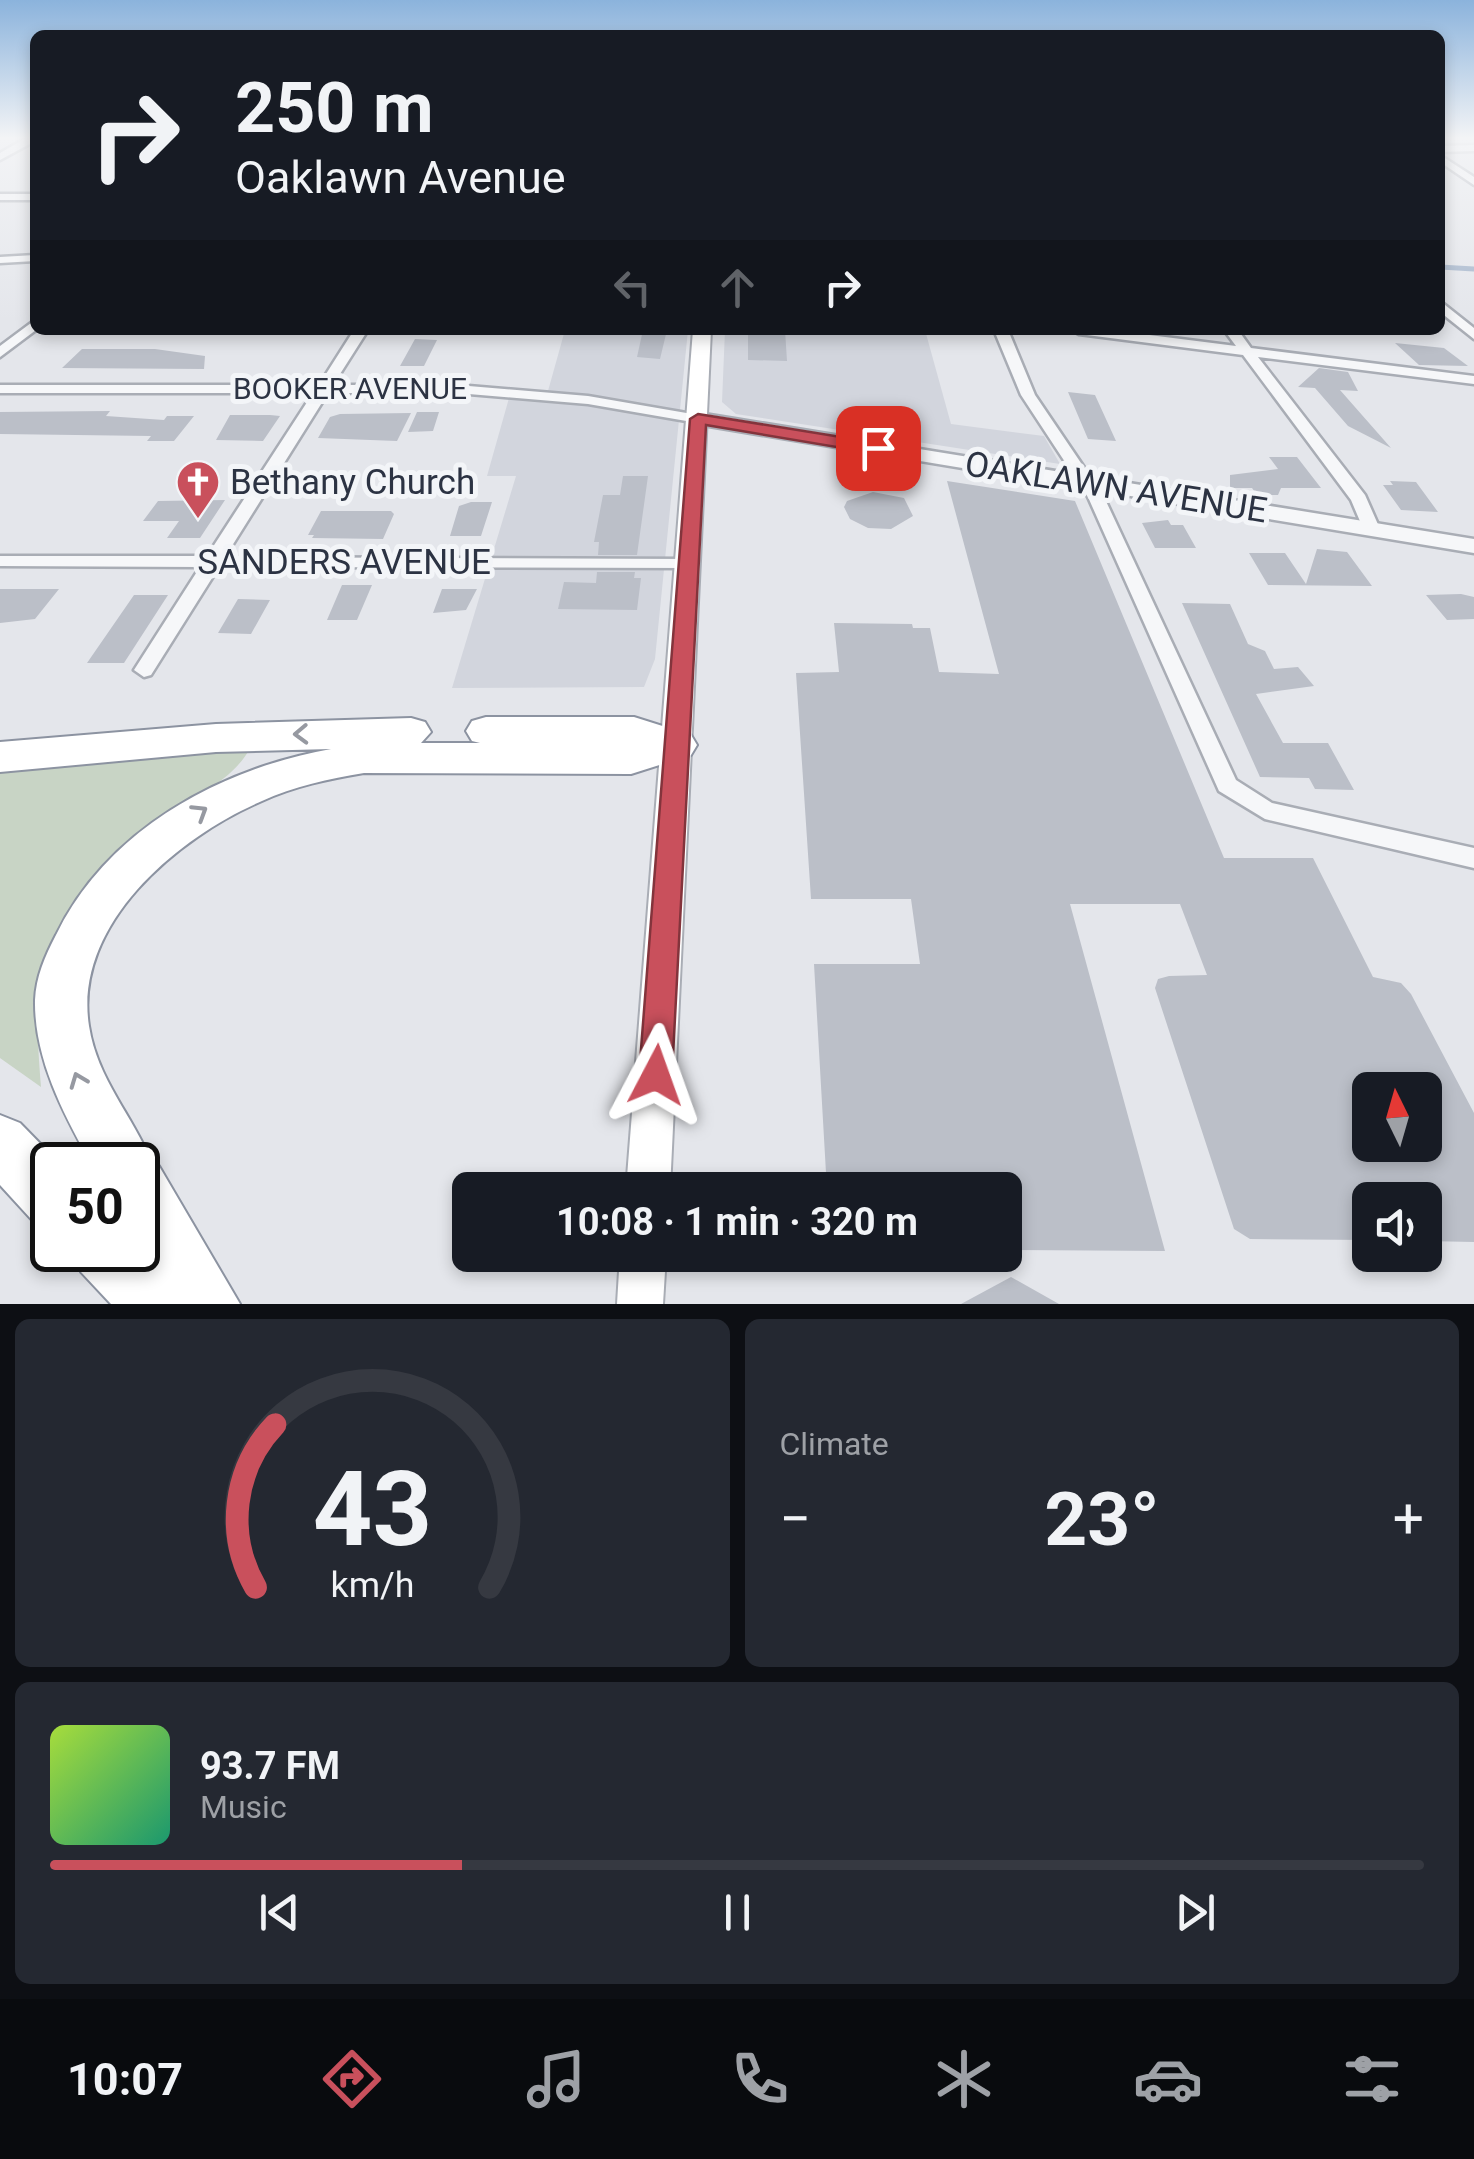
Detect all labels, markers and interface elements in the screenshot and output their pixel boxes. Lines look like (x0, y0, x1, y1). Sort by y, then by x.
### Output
text: 250 m (235, 67, 434, 149)
icon: right (70, 70, 200, 200)
text: Oaklawn Avenue (235, 151, 566, 204)
icon: left (605, 260, 660, 315)
icon: ahead (710, 260, 765, 315)
icon: right (815, 260, 870, 315)
street label: BOOKER AVENUE (233, 371, 467, 406)
pin (836, 406, 921, 491)
icon: arrive (851, 421, 906, 476)
street label: OAKLAWN AVENUE (962, 443, 1270, 532)
church icon: Bethany Church (175, 459, 221, 520)
place label: Bethany Church (230, 462, 475, 503)
street label: SANDERS AVENUE (197, 542, 491, 583)
one-way arrow (292, 723, 308, 744)
one-way arrow (190, 805, 208, 824)
position arrow (604, 1023, 708, 1127)
one-way arrow (69, 1072, 89, 1089)
north arrow (1352, 1072, 1442, 1162)
map controls (1352, 1072, 1442, 1272)
speed limit sign: 50 (30, 1142, 160, 1272)
button: sound (1352, 1182, 1442, 1272)
text: 10:08 · 1 min · 320 m (556, 1200, 918, 1244)
text: Climate (780, 1425, 889, 1463)
text: 43 (313, 1449, 432, 1570)
text: 23° (1044, 1475, 1160, 1563)
text: − (780, 1487, 811, 1551)
text: + (1393, 1487, 1424, 1551)
text: km/h (330, 1564, 414, 1606)
text: 93.7 FM (200, 1744, 340, 1788)
text: Music (200, 1788, 287, 1826)
icon: previous (252, 1885, 307, 1940)
icon: pause (710, 1885, 765, 1940)
icon: next (1168, 1885, 1223, 1940)
icon: directions (317, 2044, 387, 2114)
icon: music (521, 2044, 591, 2114)
icon: phone (725, 2044, 795, 2114)
icon: climate (929, 2044, 999, 2114)
icon: car (1133, 2044, 1203, 2114)
icon: filters (1337, 2044, 1407, 2114)
text: 10:07 (67, 2053, 183, 2106)

